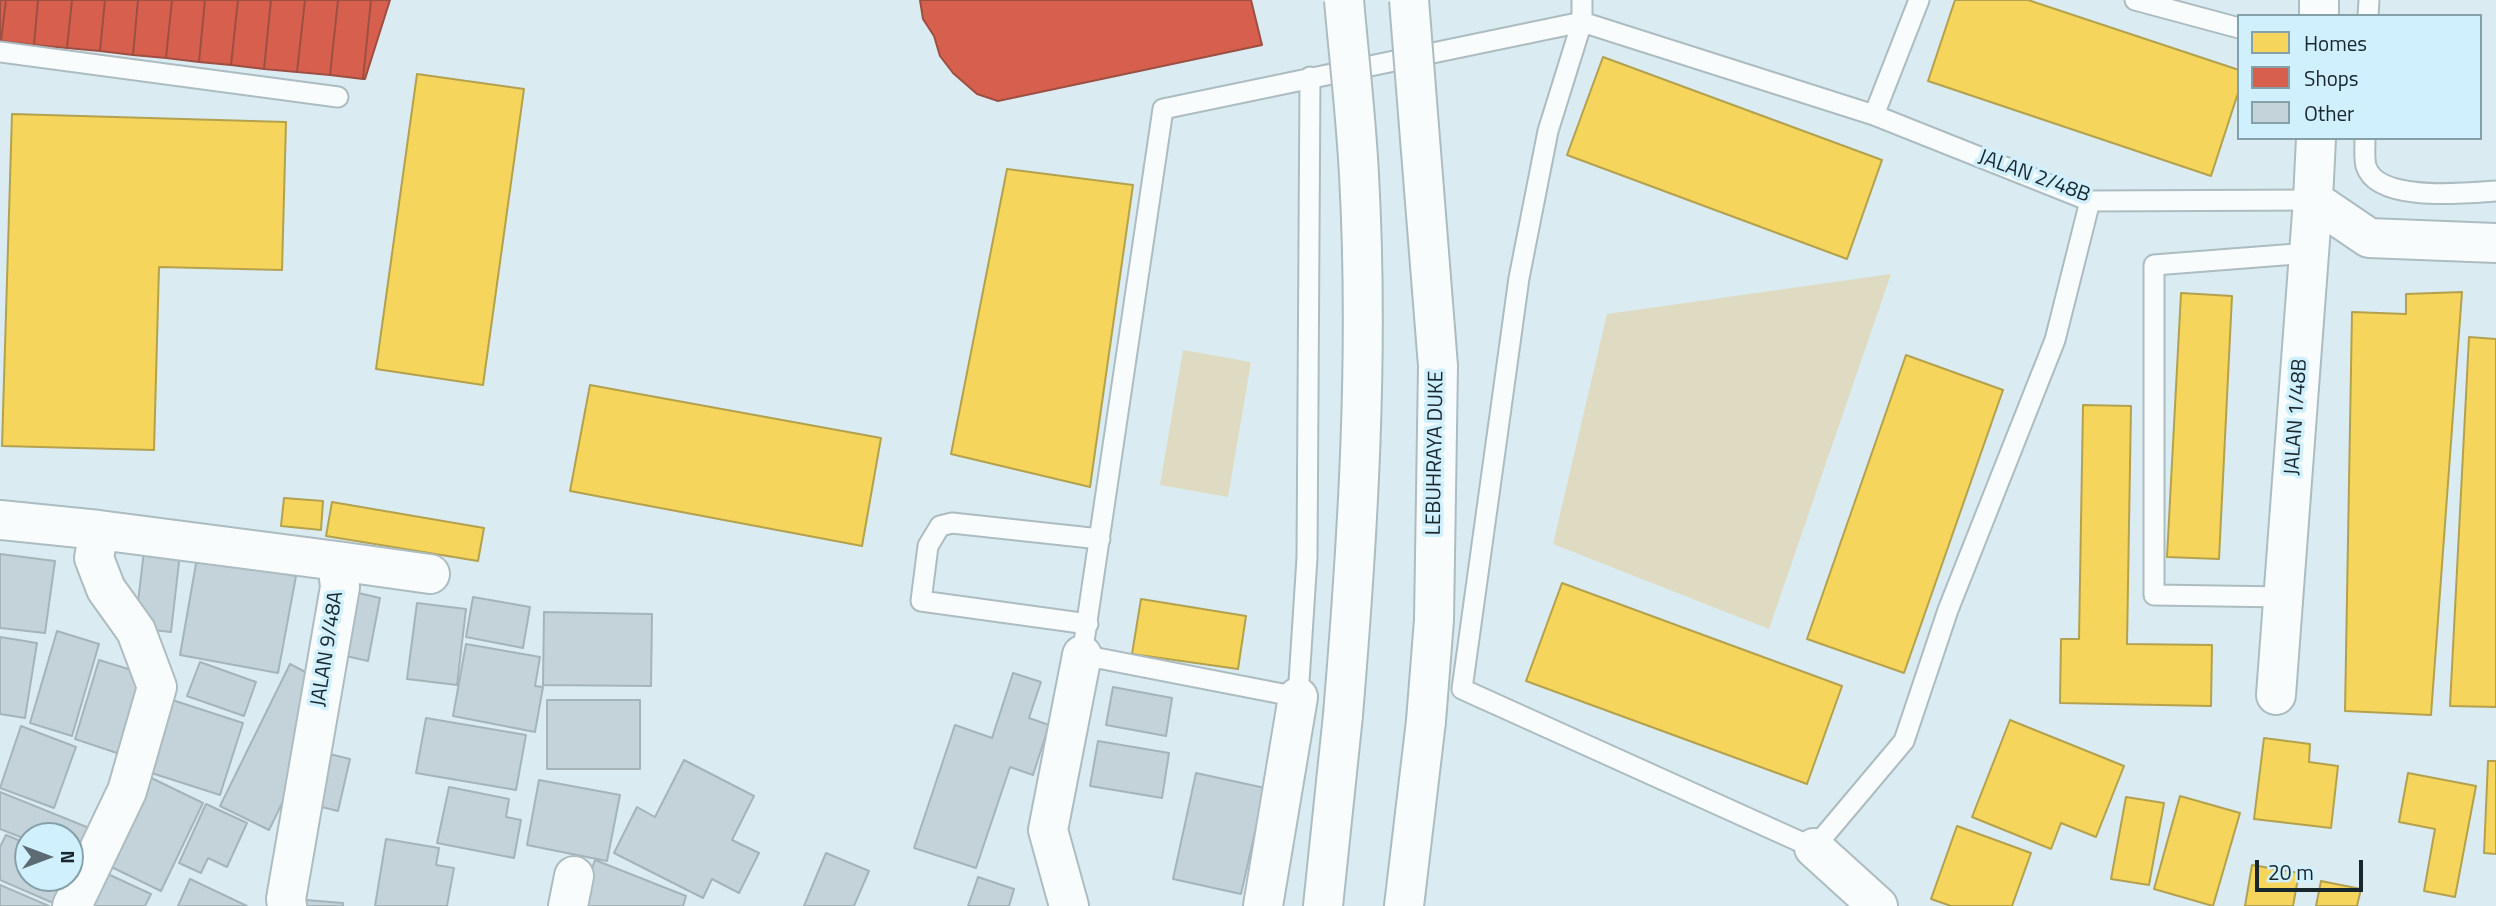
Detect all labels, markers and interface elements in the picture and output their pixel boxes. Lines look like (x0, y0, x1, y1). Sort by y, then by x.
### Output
legend (2237, 14, 2482, 140)
text: Homes (2304, 27, 2367, 59)
text: Shops (2304, 62, 2359, 94)
text: Other (2304, 97, 2354, 129)
street label: JALAN 2/48B (1975, 145, 2093, 209)
street label: JALAN 1/48B (2280, 358, 2314, 476)
street label: LEBUHRAYA DUKE (1422, 370, 1450, 536)
street label: JALAN 9/48A (306, 590, 350, 708)
north arrow (14, 822, 84, 892)
scale bar (2258, 846, 2366, 890)
text: N (54, 850, 83, 864)
text: 20 m (2268, 856, 2314, 888)

